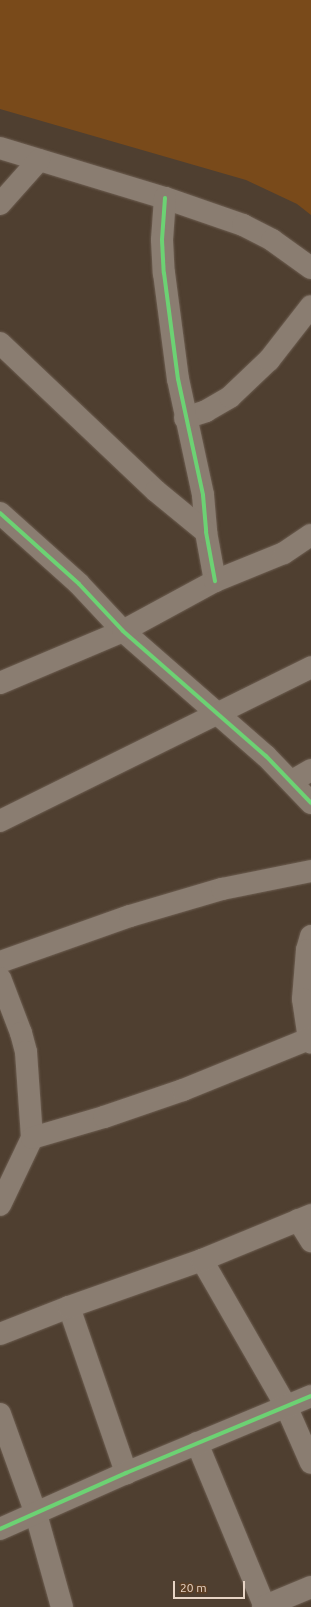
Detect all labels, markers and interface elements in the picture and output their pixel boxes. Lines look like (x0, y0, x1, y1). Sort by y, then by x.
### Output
scale bar (175, 1573, 247, 1599)
text: 20 m (180, 1581, 207, 1594)

